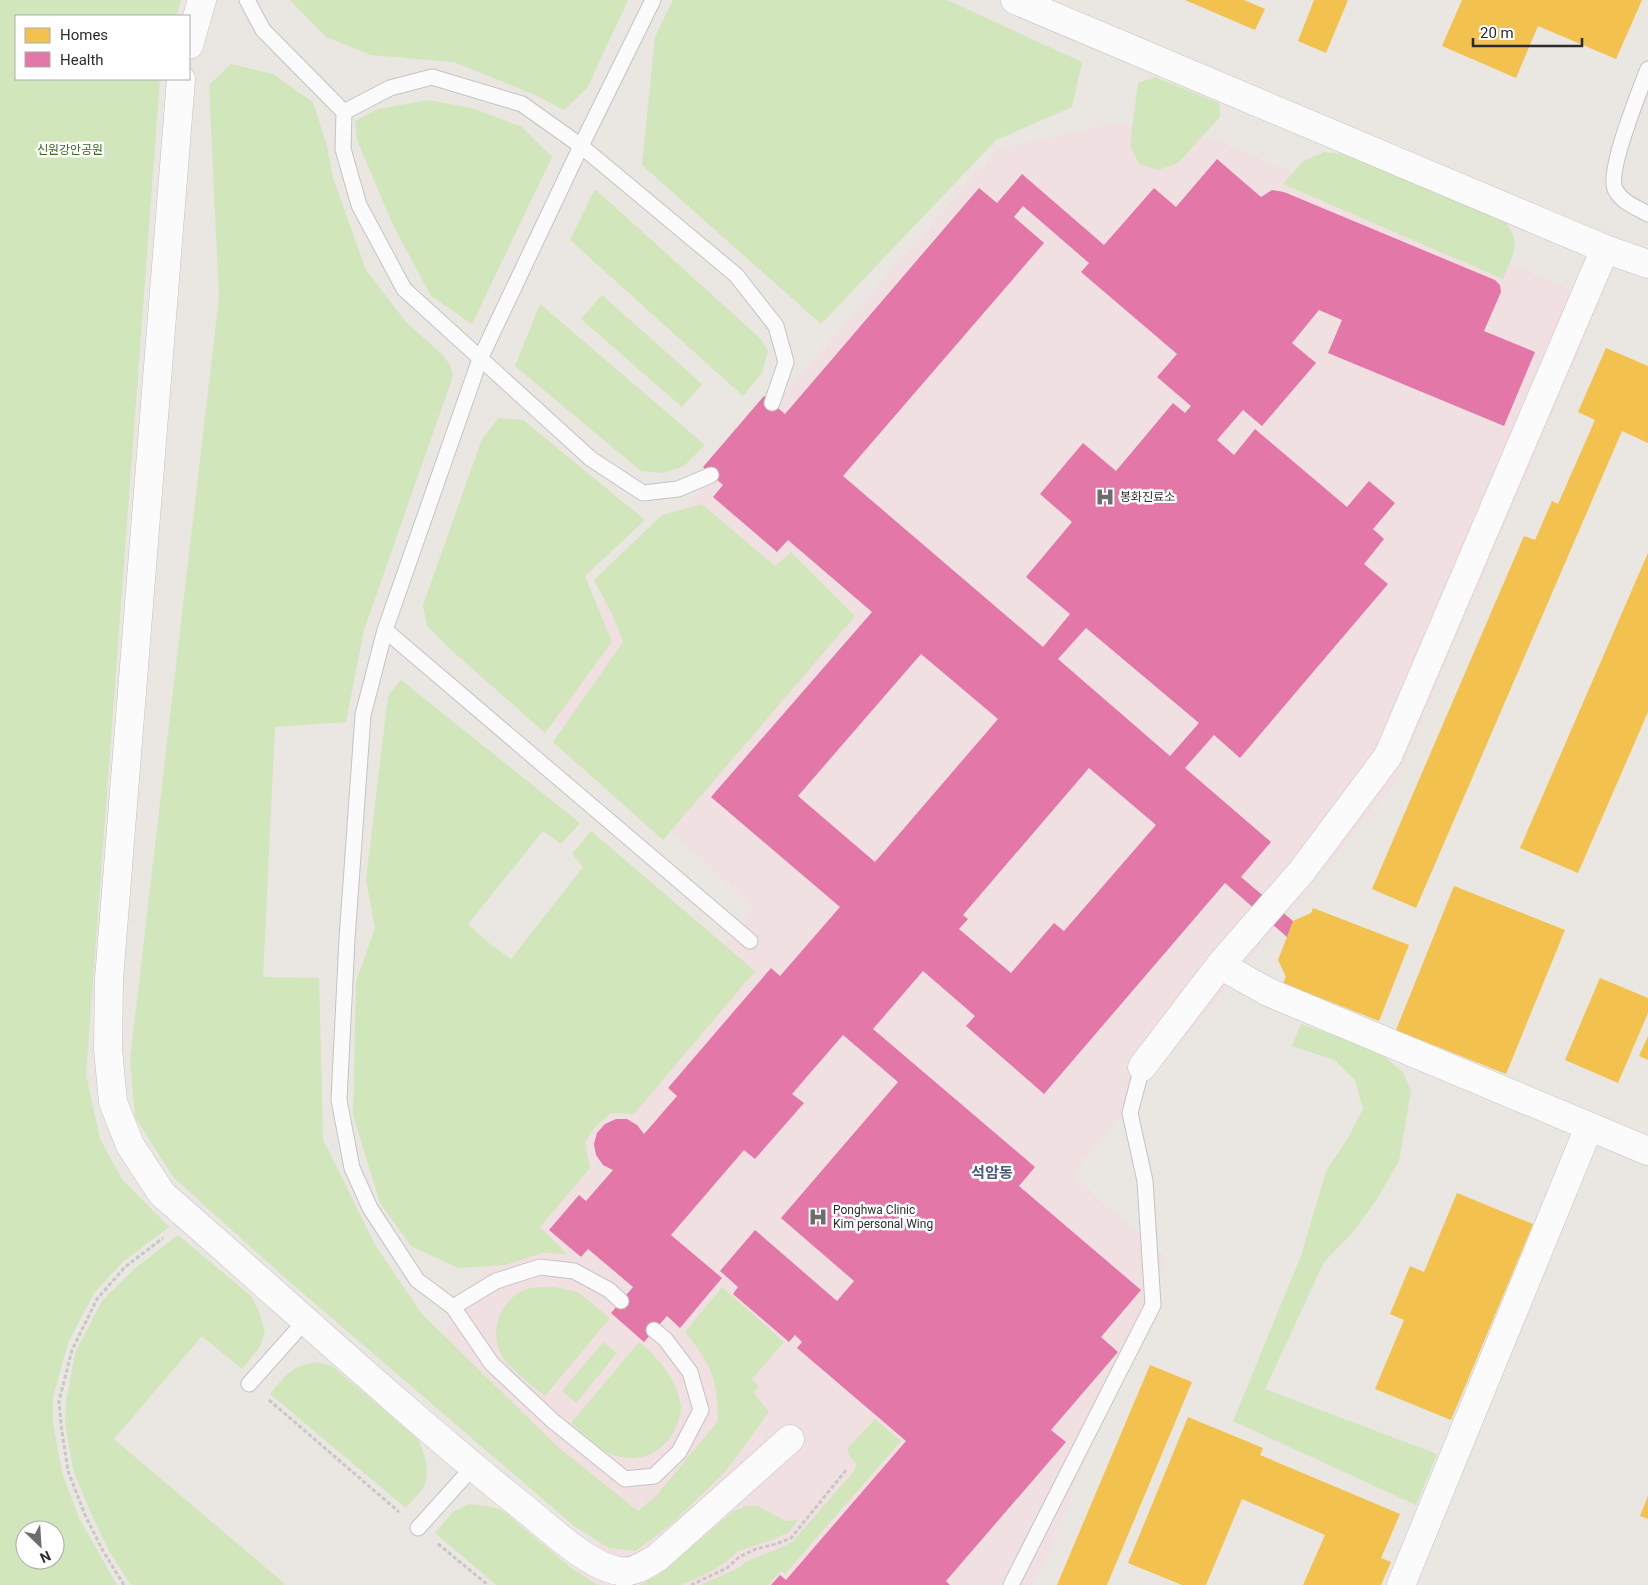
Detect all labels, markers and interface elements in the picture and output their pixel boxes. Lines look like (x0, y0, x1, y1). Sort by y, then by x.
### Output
legend (15, 15, 190, 80)
scale bar (1473, 15, 1582, 47)
text: 20 m (1480, 24, 1514, 42)
text: Homes (60, 26, 108, 44)
text: Health (60, 51, 104, 69)
park label: 신원강안공원 (37, 143, 103, 157)
hospital icon: 봉화진료소 (1094, 486, 1116, 508)
place label: 봉화진료소 (1120, 490, 1175, 504)
district label: 석암동 (971, 1164, 1013, 1182)
place label: Ponghwa Clinic Kim personal Wing (833, 1203, 933, 1231)
hospital icon: Ponghwa Clinic Kim personal Wing (807, 1206, 829, 1228)
north arrow (15, 1520, 65, 1570)
text: N (38, 1547, 53, 1566)

